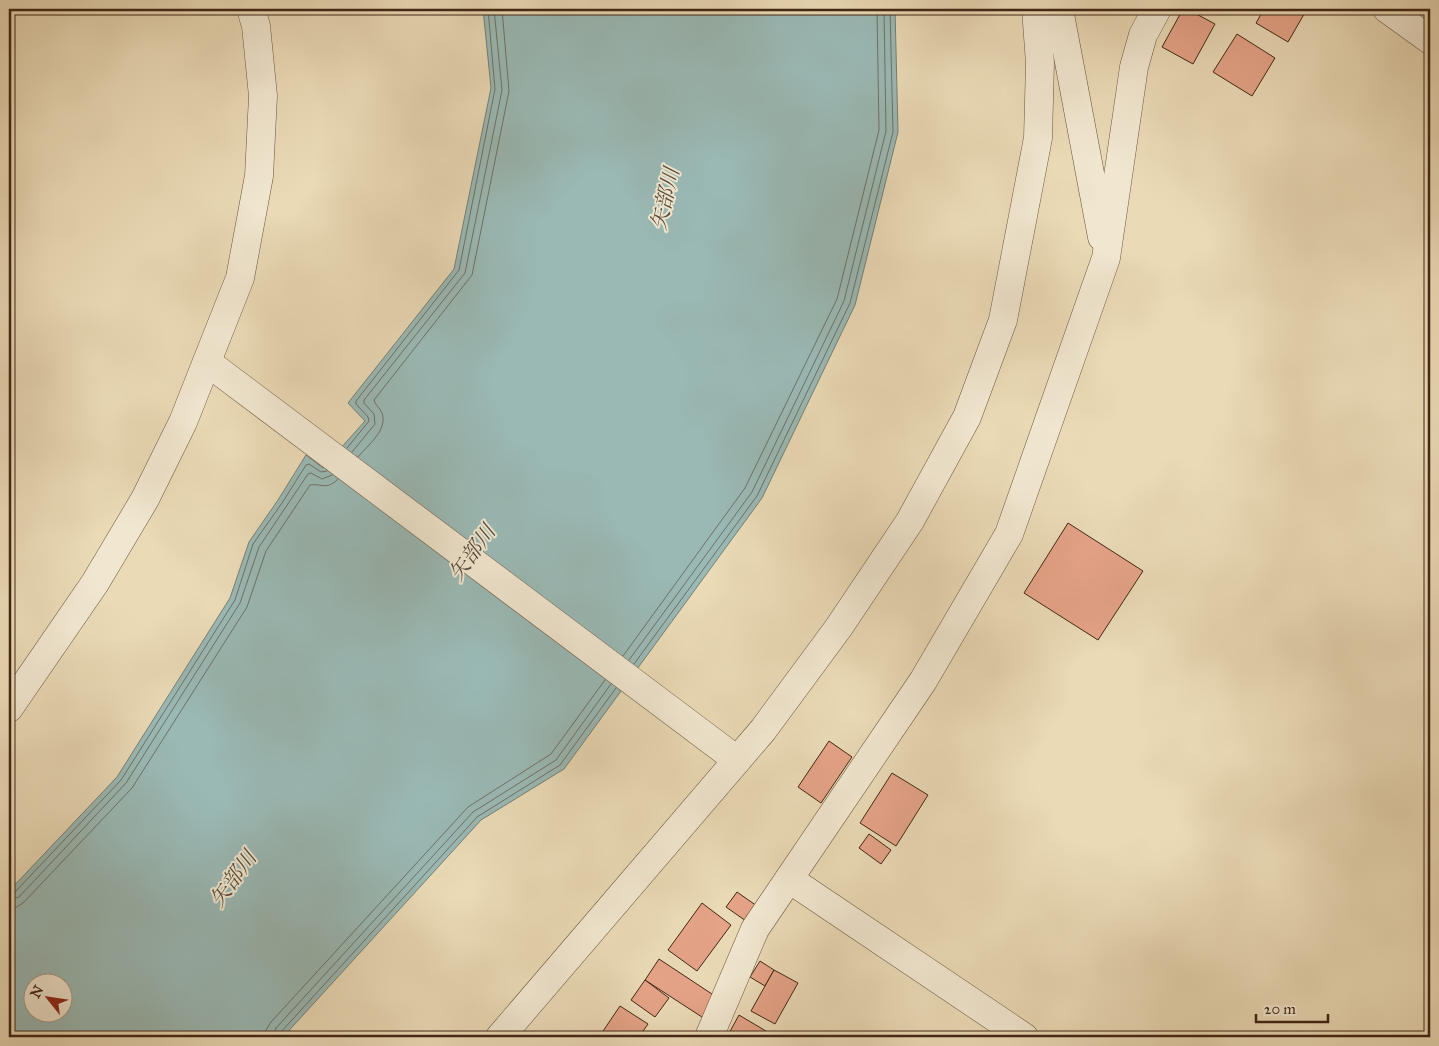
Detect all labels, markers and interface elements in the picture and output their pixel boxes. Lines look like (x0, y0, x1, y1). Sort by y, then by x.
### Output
water label: 矢部川 (645, 163, 685, 233)
water label: 矢部川 (443, 518, 502, 586)
water label: 矢部川 (204, 844, 263, 912)
north arrow (22, 974, 72, 1024)
text: N (27, 982, 48, 1001)
scale bar (1256, 991, 1329, 1023)
text: 20 m (1264, 1000, 1296, 1018)

